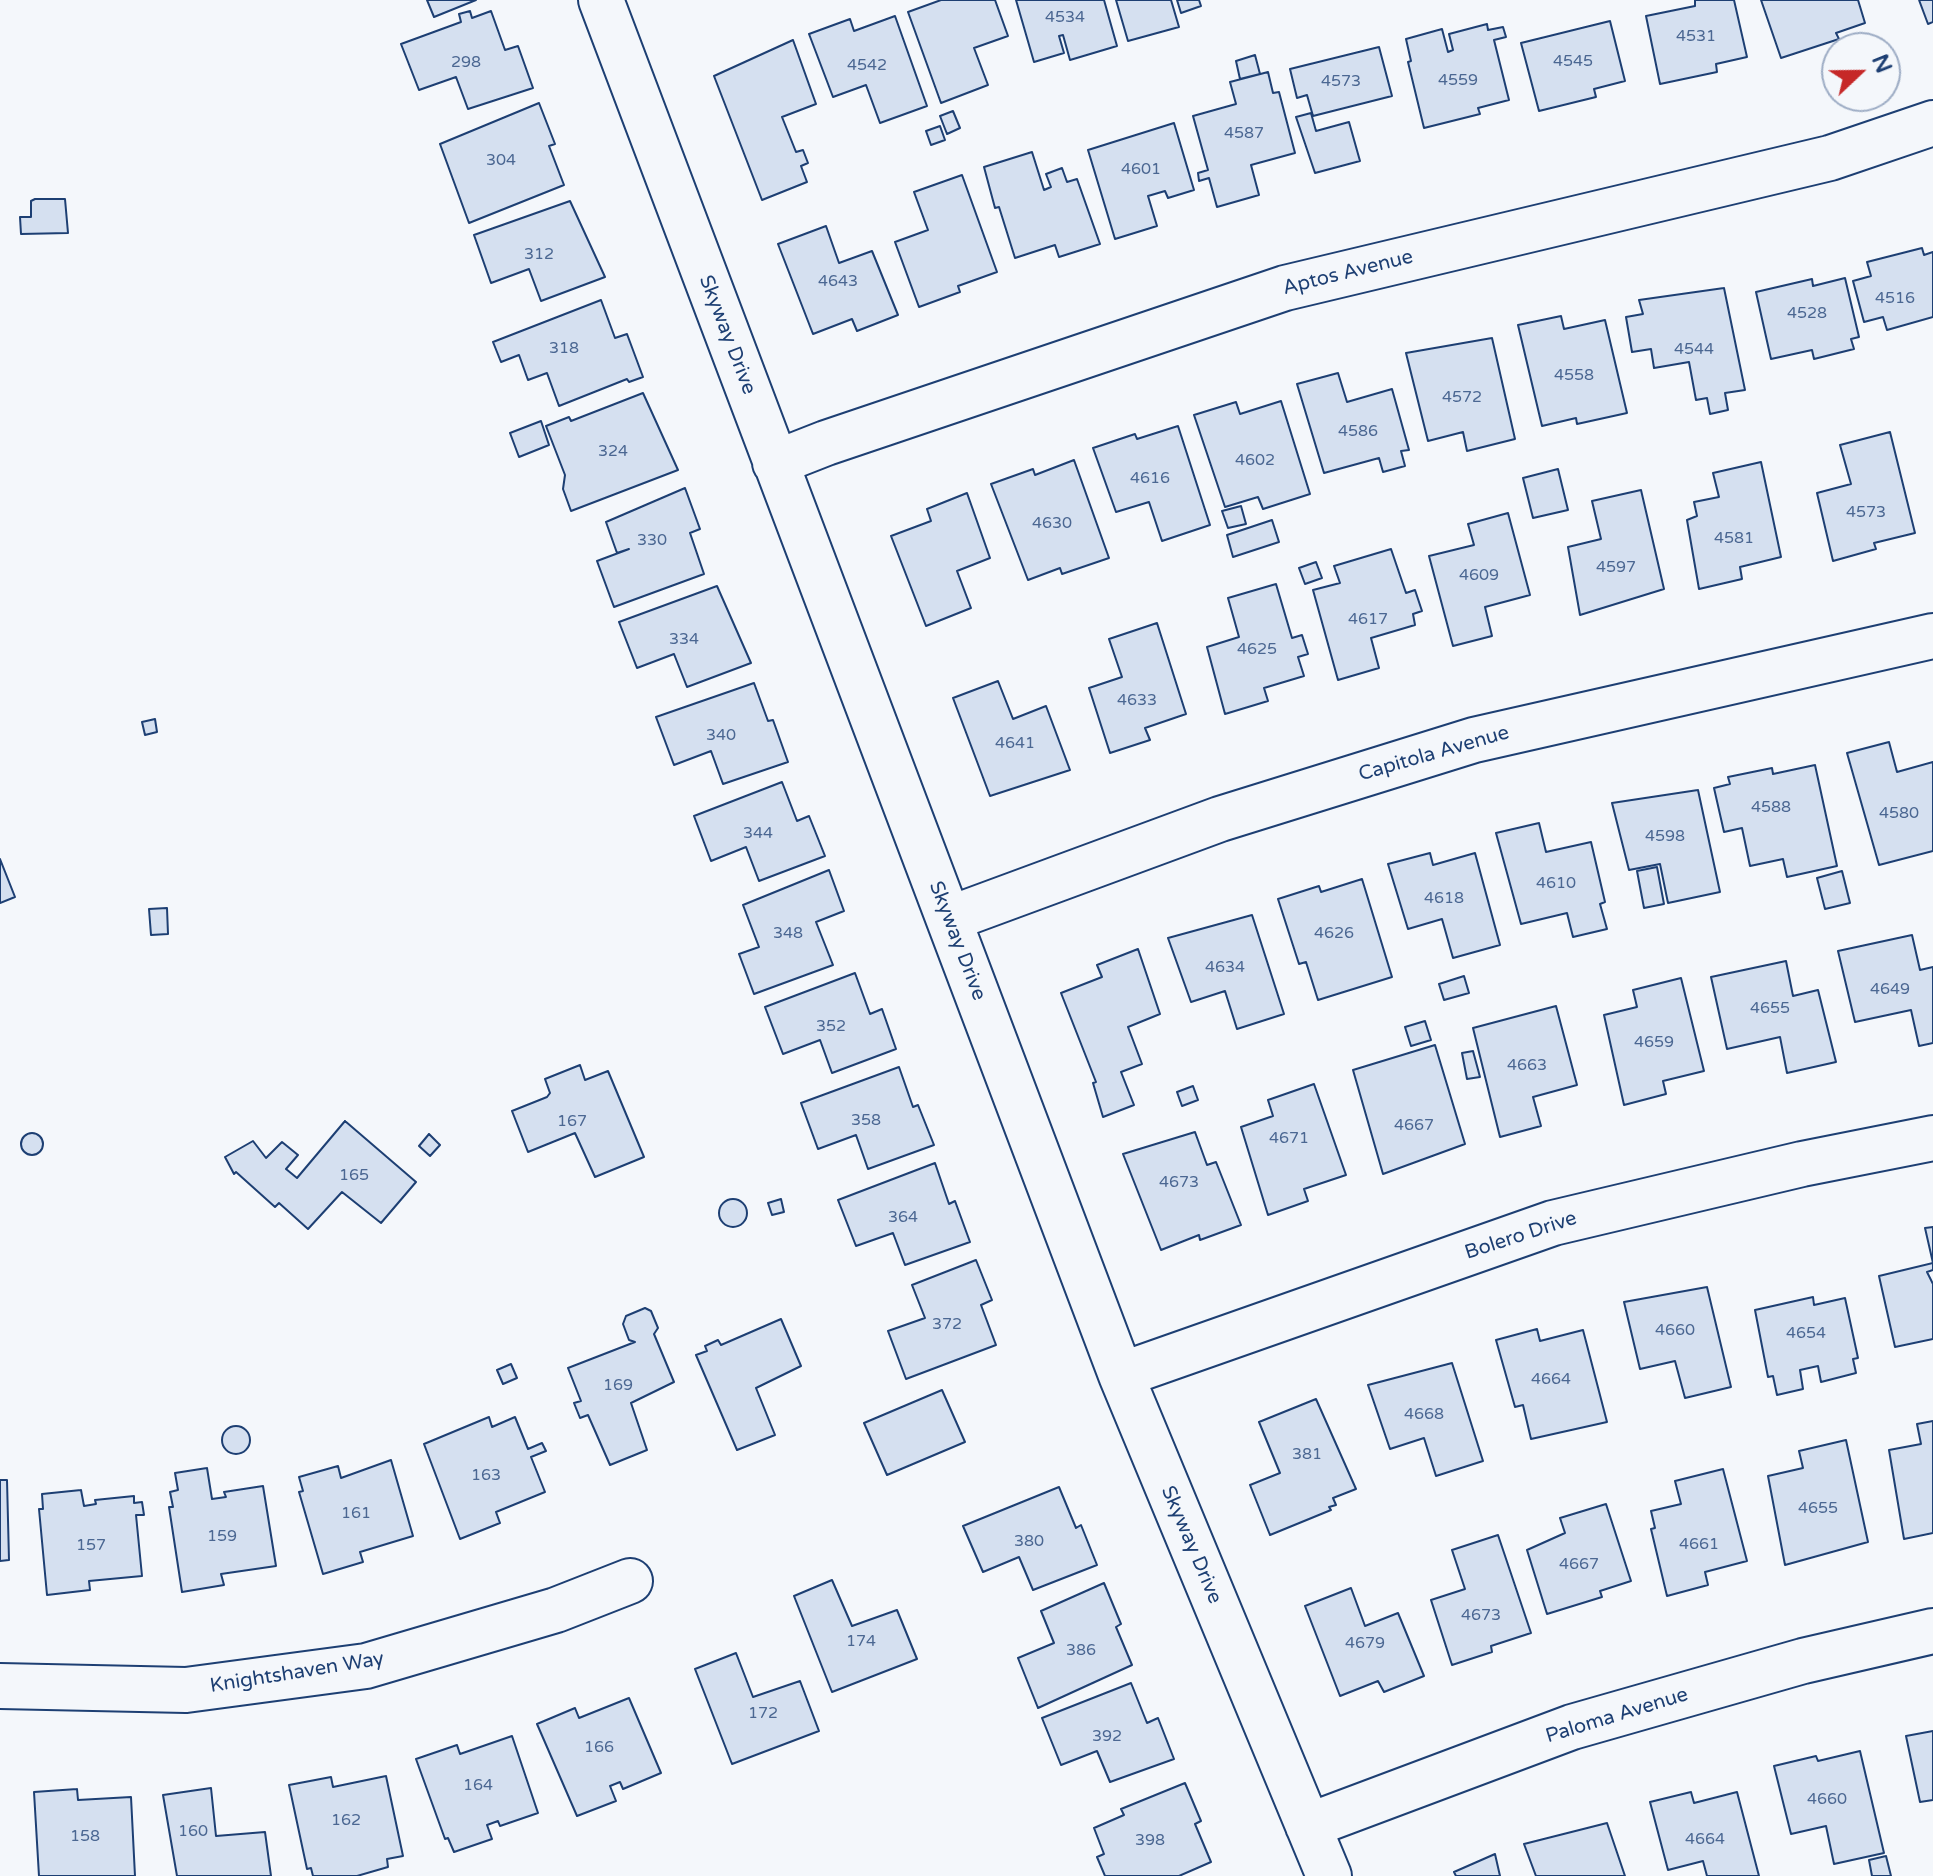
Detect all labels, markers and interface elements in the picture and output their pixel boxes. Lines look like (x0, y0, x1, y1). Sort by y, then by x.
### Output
house number: 4534 (1045, 8, 1085, 28)
house number: 4531 (1676, 27, 1716, 47)
north arrow (1821, 32, 1901, 112)
text: N (1866, 51, 1897, 77)
house number: 4545 (1553, 52, 1593, 72)
house number: 298 (451, 53, 481, 73)
house number: 4542 (847, 56, 887, 76)
house number: 4559 (1438, 71, 1478, 91)
house number: 4573 (1321, 72, 1361, 92)
house number: 4587 (1224, 124, 1264, 144)
house number: 304 (486, 151, 516, 171)
house number: 4601 (1121, 160, 1161, 180)
house number: 312 (524, 245, 554, 265)
street label: Aptos Avenue (1280, 245, 1416, 301)
street label: Skyway Drive (693, 272, 761, 398)
house number: 4643 (818, 272, 858, 292)
house number: 4516 (1875, 289, 1915, 309)
house number: 4528 (1787, 304, 1827, 324)
house number: 318 (549, 339, 579, 359)
house number: 4544 (1674, 340, 1714, 360)
house number: 4558 (1554, 366, 1594, 386)
house number: 4572 (1442, 388, 1482, 408)
house number: 4586 (1338, 422, 1378, 442)
house number: 324 (598, 442, 628, 462)
house number: 4602 (1235, 451, 1275, 471)
house number: 4616 (1130, 469, 1170, 489)
house number: 4573 (1846, 503, 1886, 523)
house number: 4630 (1032, 514, 1072, 534)
house number: 4581 (1714, 529, 1754, 549)
house number: 330 (637, 531, 667, 551)
house number: 4597 (1596, 558, 1636, 578)
house number: 4609 (1459, 566, 1499, 586)
house number: 4617 (1348, 610, 1388, 630)
house number: 334 (669, 630, 699, 650)
house number: 4625 (1237, 640, 1277, 660)
house number: 4633 (1117, 691, 1157, 711)
street label: Capitola Avenue (1356, 721, 1512, 787)
house number: 340 (706, 726, 736, 746)
house number: 4641 (995, 734, 1035, 754)
house number: 4588 (1751, 798, 1791, 818)
house number: 4580 (1879, 804, 1919, 824)
house number: 344 (743, 824, 773, 844)
house number: 4598 (1645, 827, 1685, 847)
house number: 4610 (1536, 874, 1576, 894)
street label: Skyway Drive (923, 878, 991, 1004)
house number: 4618 (1424, 889, 1464, 909)
house number: 348 (773, 924, 803, 944)
house number: 4626 (1314, 924, 1354, 944)
house number: 4634 (1205, 958, 1245, 978)
house number: 4649 (1870, 980, 1910, 1000)
house number: 4655 (1750, 999, 1790, 1019)
house number: 352 (816, 1017, 846, 1037)
house number: 4659 (1634, 1033, 1674, 1053)
house number: 4663 (1507, 1056, 1547, 1076)
house number: 358 (851, 1111, 881, 1131)
house number: 167 (557, 1112, 587, 1132)
house number: 4667 (1394, 1116, 1434, 1136)
house number: 4671 (1269, 1129, 1309, 1149)
house number: 165 (339, 1166, 369, 1186)
house number: 4673 (1159, 1173, 1199, 1193)
street label: Bolero Drive (1462, 1207, 1580, 1265)
house number: 364 (888, 1208, 918, 1228)
house number: 372 (932, 1315, 962, 1335)
house number: 4660 (1655, 1321, 1695, 1341)
house number: 4654 (1786, 1324, 1826, 1344)
house number: 4664 (1531, 1370, 1571, 1390)
house number: 169 (603, 1376, 633, 1396)
house number: 4668 (1404, 1405, 1444, 1425)
house number: 381 (1292, 1445, 1322, 1465)
house number: 163 (471, 1466, 501, 1486)
street label: Skyway Drive (1155, 1482, 1227, 1608)
house number: 4655 (1798, 1499, 1838, 1519)
house number: 161 (341, 1504, 371, 1524)
house number: 159 (207, 1527, 237, 1547)
house number: 380 (1014, 1532, 1044, 1552)
house number: 4661 (1679, 1535, 1719, 1555)
house number: 157 (76, 1536, 106, 1556)
house number: 4667 (1559, 1555, 1599, 1575)
house number: 4673 (1461, 1606, 1501, 1626)
house number: 174 (846, 1632, 876, 1652)
house number: 4679 (1345, 1634, 1385, 1654)
house number: 386 (1066, 1641, 1096, 1661)
street label: Knightshaven Way (208, 1647, 386, 1699)
street label: Paloma Avenue (1543, 1683, 1691, 1749)
house number: 172 (748, 1704, 778, 1724)
house number: 392 (1092, 1727, 1122, 1747)
house number: 166 (584, 1738, 614, 1758)
house number: 164 (463, 1776, 493, 1796)
house number: 4660 (1807, 1790, 1847, 1810)
house number: 162 (331, 1811, 361, 1831)
house number: 160 (178, 1822, 208, 1842)
house number: 158 (70, 1827, 100, 1847)
house number: 4664 (1685, 1830, 1725, 1850)
house number: 398 (1135, 1831, 1165, 1851)

